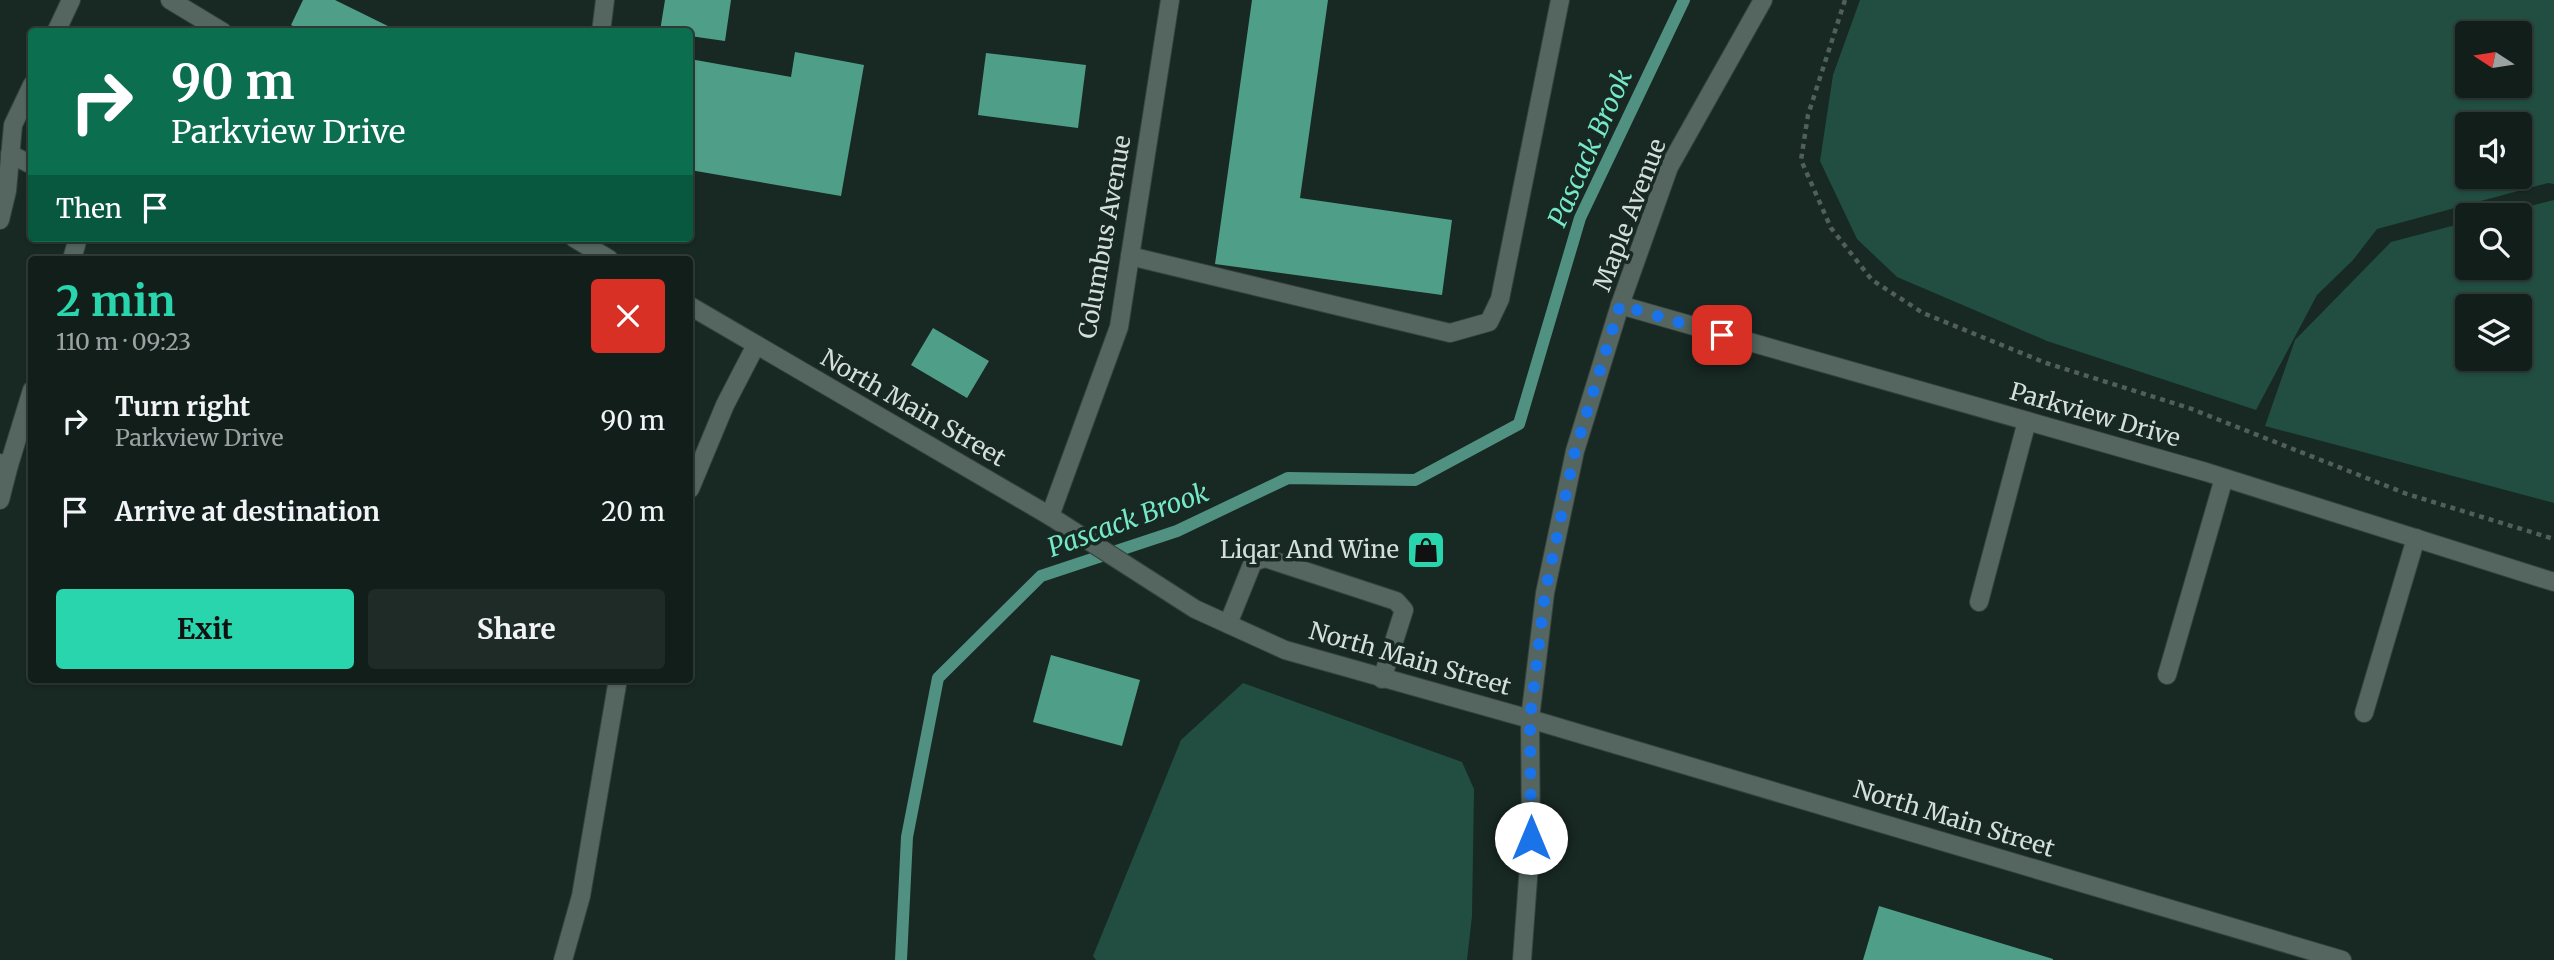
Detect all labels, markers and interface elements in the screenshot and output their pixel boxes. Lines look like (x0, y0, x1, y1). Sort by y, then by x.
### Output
north arrow (2455, 21, 2532, 98)
map controls (2455, 21, 2532, 371)
text: 90 m (171, 51, 295, 112)
icon: right (56, 56, 147, 147)
water label: Pascack Brook (1540, 64, 1639, 232)
text: Parkview Drive (171, 112, 405, 152)
button: sound (2455, 112, 2532, 189)
street label: Columbus Avenue (1071, 133, 1138, 341)
street label: Maple Avenue (1586, 134, 1673, 295)
icon: arrive (136, 189, 174, 227)
text: Then (56, 192, 122, 225)
button: search (2455, 203, 2532, 280)
text: 2 min (56, 275, 176, 327)
button: close (591, 279, 665, 353)
button: layers (2455, 294, 2532, 371)
pin (1692, 305, 1752, 365)
icon: arrive (1703, 316, 1741, 354)
text: 110 m · 09:23 (56, 327, 191, 356)
street label: North Main Street (815, 342, 1012, 473)
street label: Parkview Drive (2006, 375, 2184, 454)
text: Turn right (115, 390, 250, 423)
icon: right (56, 402, 94, 440)
text: 90 m (601, 404, 665, 437)
text: Parkview Drive (115, 423, 283, 452)
water label: Pascack Brook (1043, 475, 1213, 564)
icon: arrive (56, 493, 94, 531)
text: Arrive at destination (115, 495, 380, 528)
text: 20 m (601, 495, 665, 528)
shop icon: Liqar And Wine (1405, 529, 1447, 571)
place label: Liqar And Wine (1220, 534, 1399, 565)
button: Exit (56, 589, 354, 669)
button: Share (368, 589, 665, 669)
street label: North Main Street (1306, 615, 1515, 702)
street label: North Main Street (1850, 773, 2059, 864)
position arrow (1494, 801, 1568, 875)

